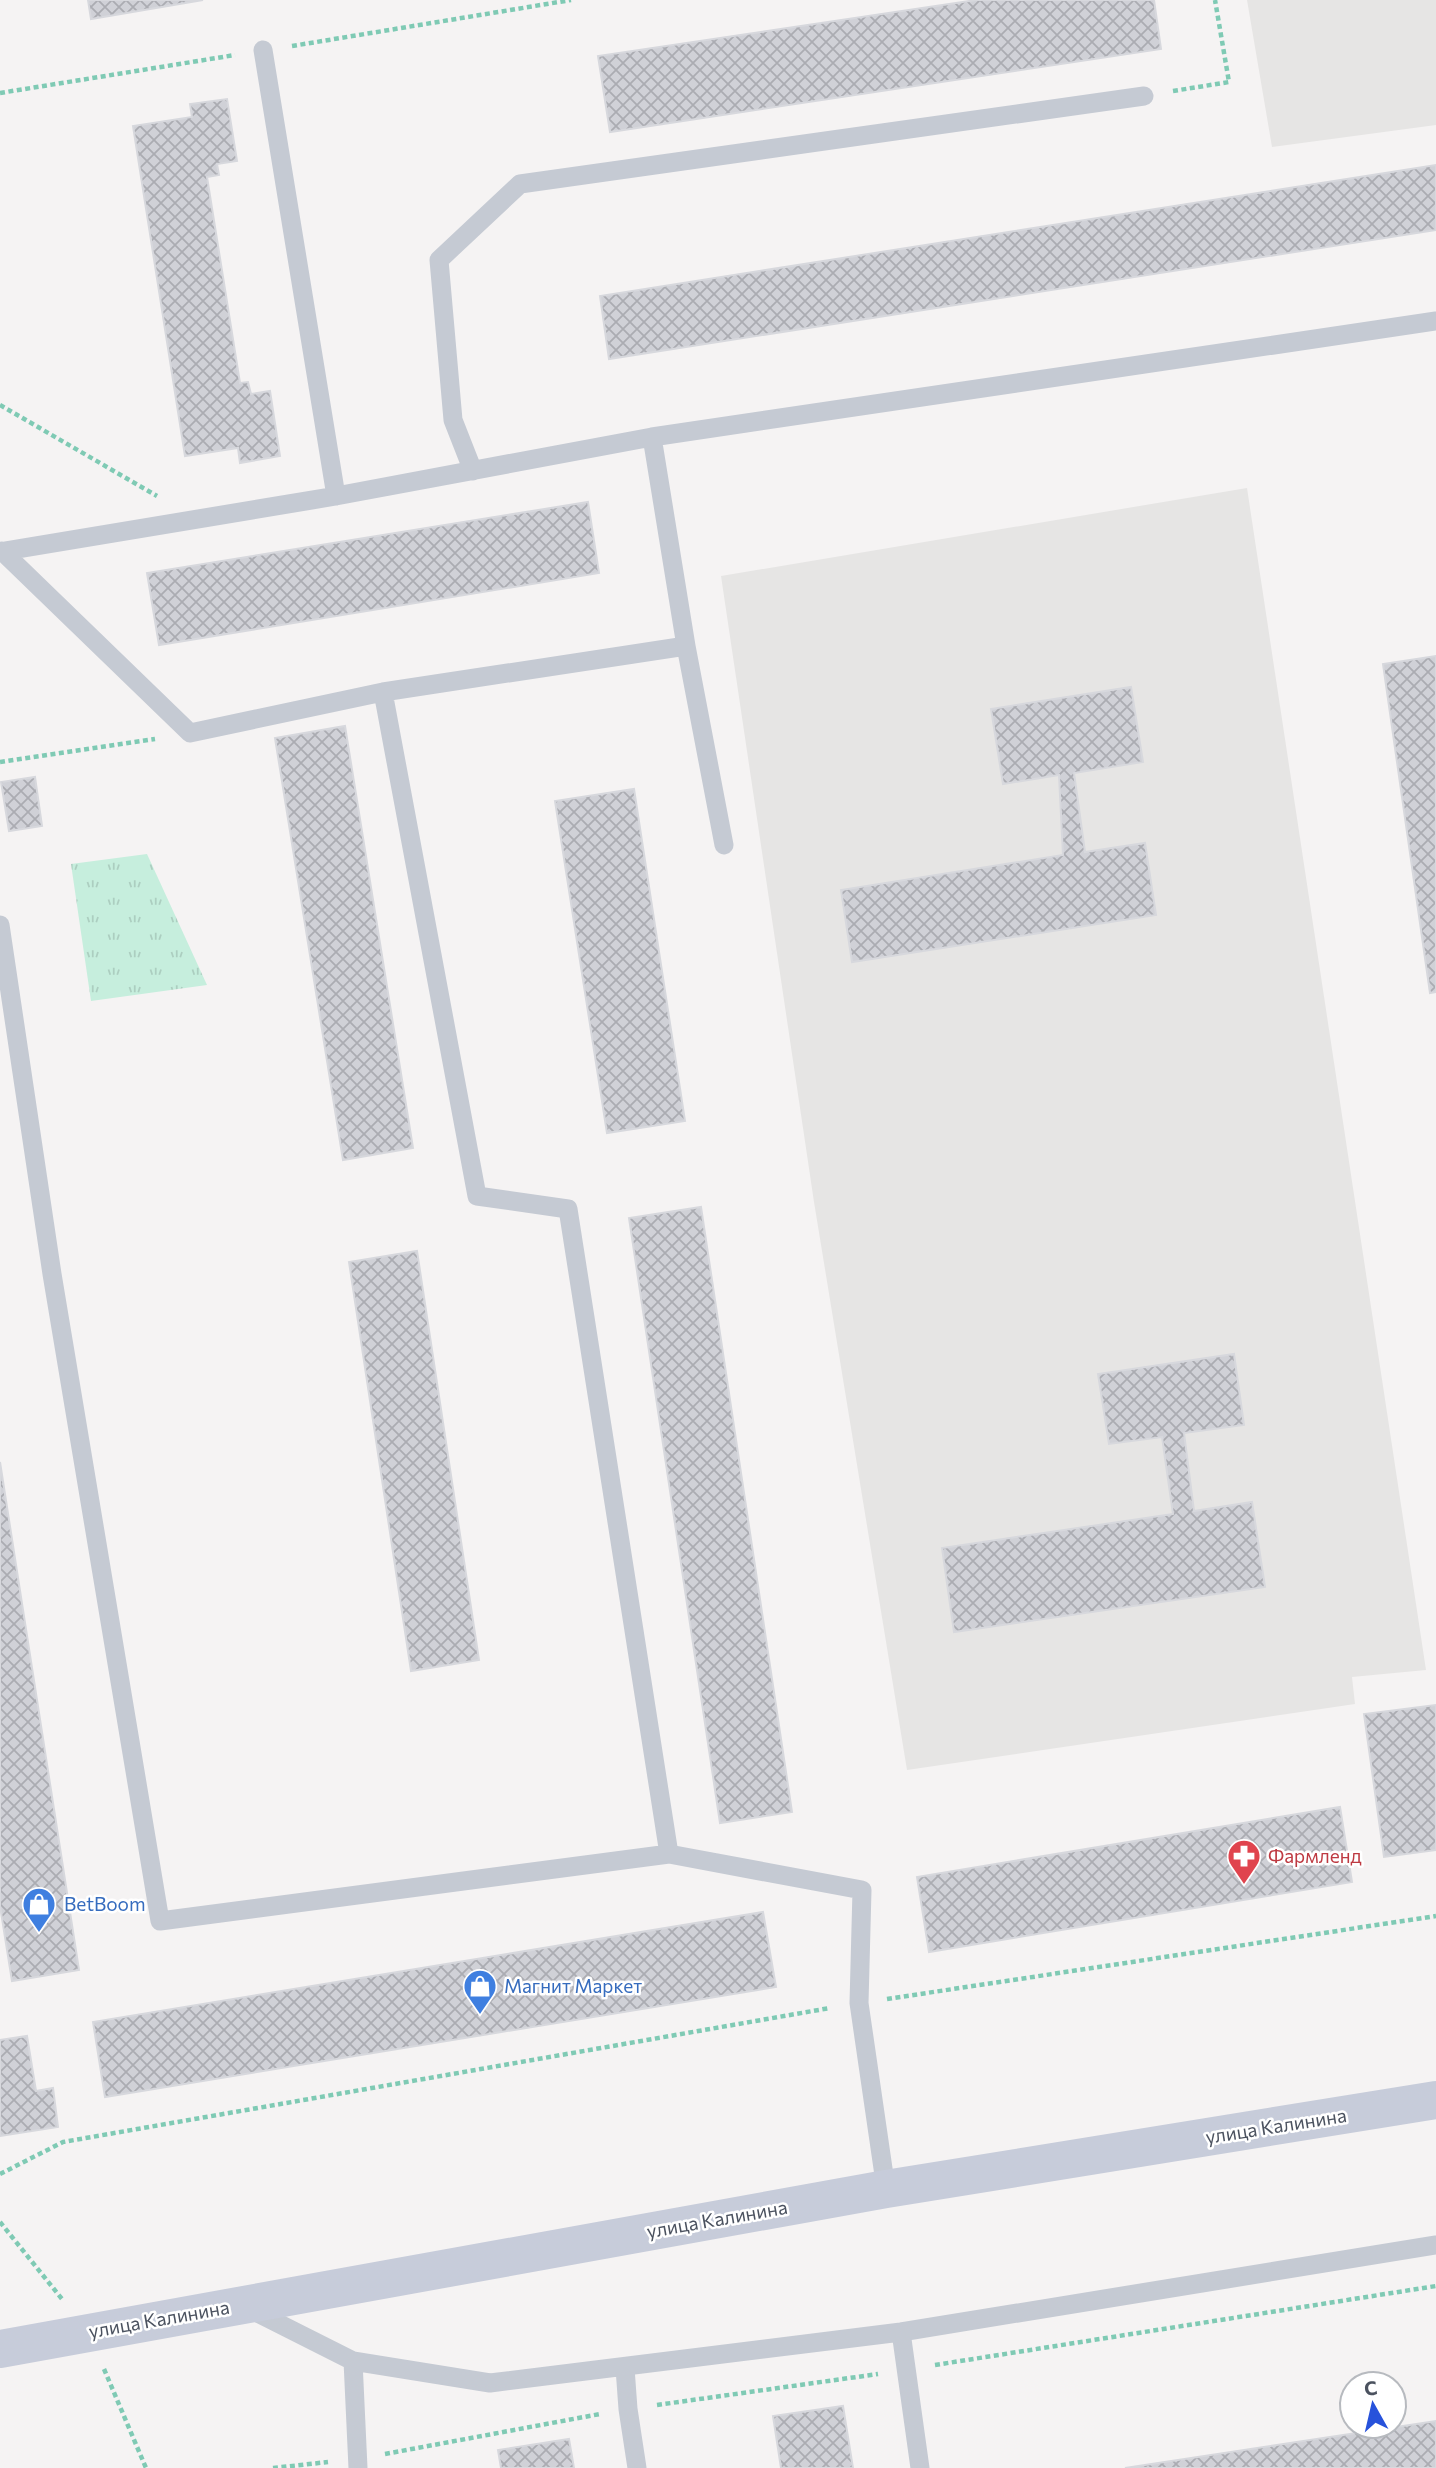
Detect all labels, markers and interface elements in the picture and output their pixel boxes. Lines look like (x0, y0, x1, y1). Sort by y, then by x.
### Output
pharmacy icon: Фармленд (1225, 1837, 1263, 1886)
place label: Фармленд (1268, 1844, 1362, 1867)
shop icon: BetBoom (20, 1885, 58, 1934)
place label: BetBoom (64, 1892, 146, 1915)
shop icon: Магнит Маркет (461, 1967, 499, 2016)
place label: Магнит Маркет (504, 1974, 642, 1997)
street label: улица Калинина (1204, 2103, 1348, 2148)
street label: улица Калинина (645, 2195, 789, 2242)
street label: улица Калинина (87, 2295, 231, 2342)
north arrow (1338, 2370, 1408, 2440)
text: С (1363, 2375, 1379, 2400)

